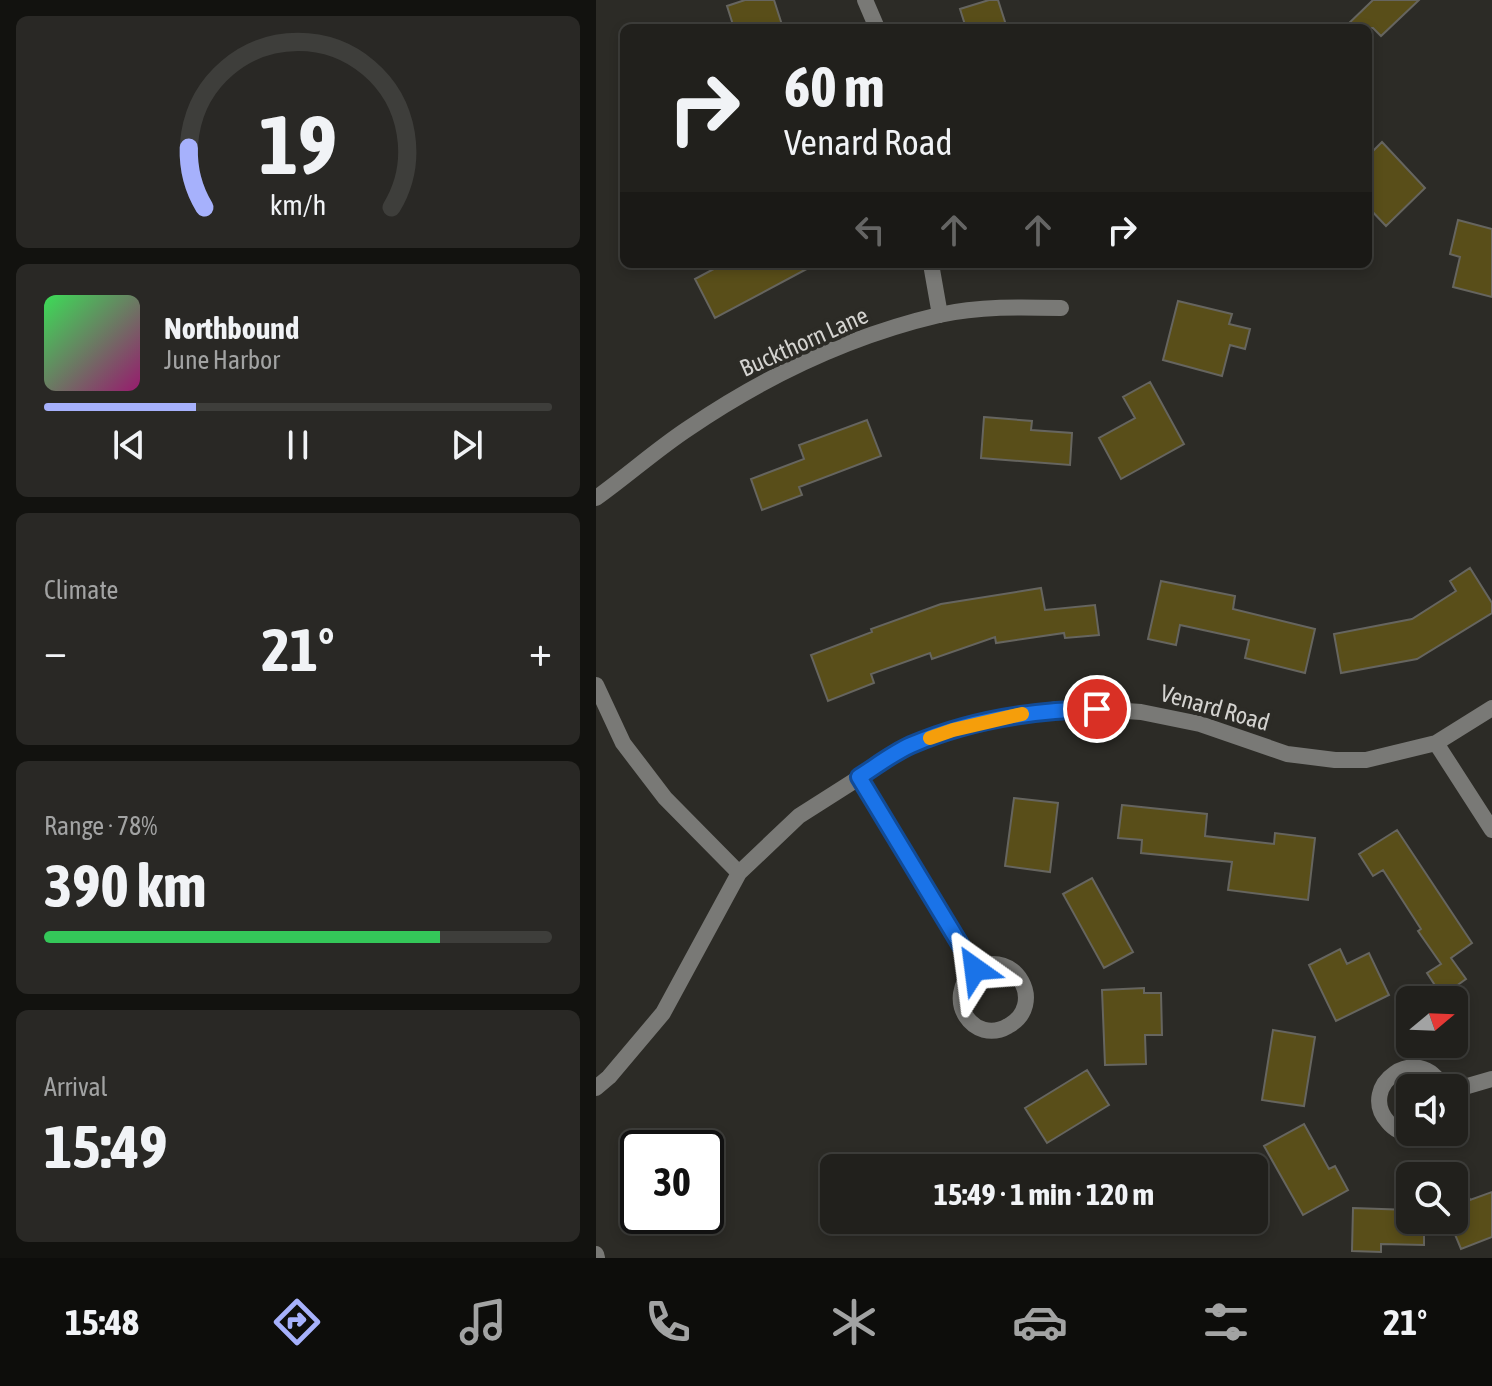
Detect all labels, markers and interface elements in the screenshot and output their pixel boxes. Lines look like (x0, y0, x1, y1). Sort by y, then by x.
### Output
text: 60 m (784, 55, 885, 119)
icon: right (652, 56, 756, 160)
text: 19 (259, 96, 337, 192)
text: Venard Road (784, 121, 952, 163)
text: km/h (270, 188, 326, 221)
icon: left (848, 208, 892, 252)
icon: ahead (932, 208, 976, 252)
icon: ahead (1016, 208, 1060, 252)
icon: right (1100, 208, 1144, 252)
street label: Buckthorn Lane (736, 301, 872, 382)
text: Northbound (164, 311, 299, 345)
text: June Harbor (164, 345, 280, 375)
icon: previous (107, 423, 151, 467)
icon: pause (276, 423, 320, 467)
icon: next (445, 423, 489, 467)
text: Climate (44, 575, 118, 605)
text: 21° (262, 615, 334, 684)
text: − (44, 625, 67, 675)
text: + (529, 625, 552, 675)
pin (1063, 675, 1131, 743)
street label: Venard Road (1157, 679, 1273, 736)
icon: arrive (1075, 687, 1119, 731)
text: Range · 78% (44, 811, 157, 841)
text: 390 km (44, 851, 206, 920)
position arrow (933, 927, 1017, 1011)
north arrow (1396, 986, 1468, 1058)
map controls (1396, 986, 1468, 1234)
text: Arrival (44, 1072, 108, 1102)
button: sound (1396, 1074, 1468, 1146)
text: 15:49 (44, 1112, 167, 1181)
speed limit sign: 30 (620, 1130, 724, 1234)
button: search (1396, 1162, 1468, 1234)
text: 15:49 · 1 min · 120 m (934, 1177, 1154, 1211)
icon: directions (269, 1294, 325, 1350)
icon: music (455, 1294, 511, 1350)
icon: phone (640, 1294, 696, 1350)
icon: climate (826, 1294, 882, 1350)
icon: car (1012, 1294, 1068, 1350)
icon: filters (1198, 1294, 1254, 1350)
text: 15:48 (65, 1301, 139, 1343)
text: 21° (1383, 1301, 1427, 1343)

